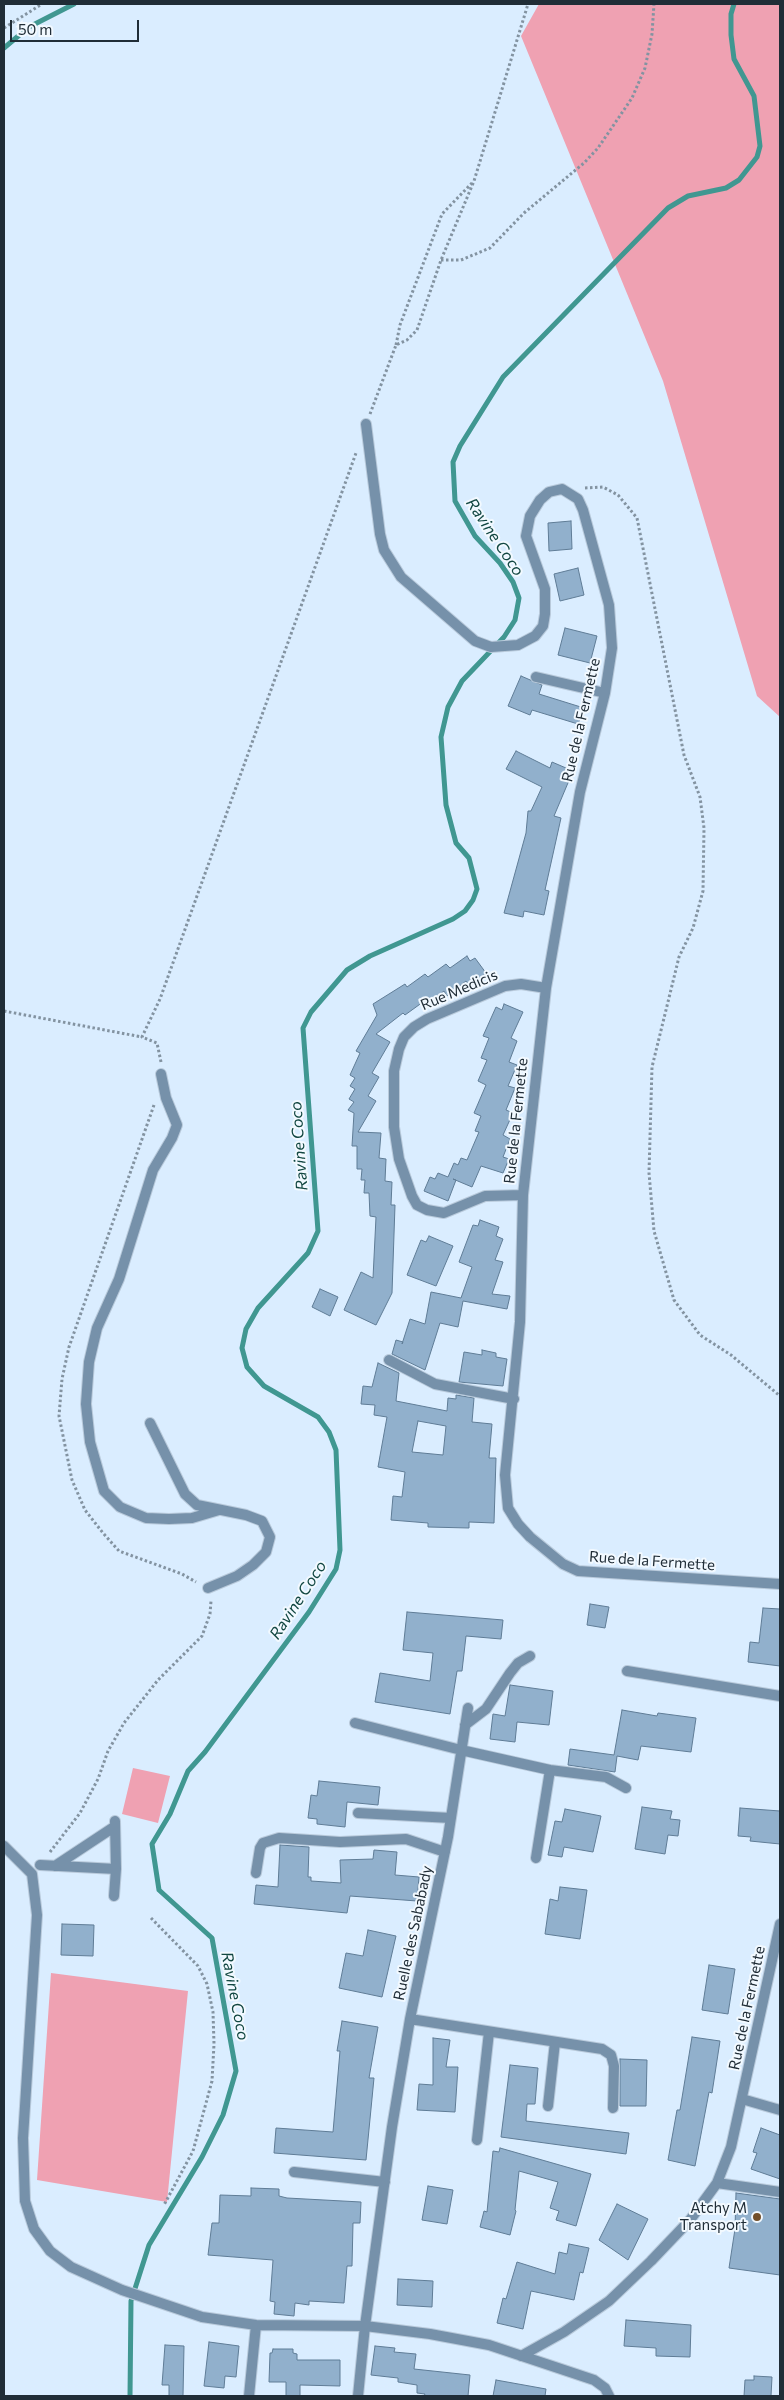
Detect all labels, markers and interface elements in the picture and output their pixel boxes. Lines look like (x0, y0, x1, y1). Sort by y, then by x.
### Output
scale bar (12, 10, 141, 42)
text: 50 m (18, 20, 52, 38)
water label: Ravine Coco (462, 494, 528, 580)
street label: Rue de la Fermette (558, 656, 604, 784)
street label: Rue Medicis (418, 966, 500, 1014)
street label: Rue de la Fermette (500, 1057, 532, 1185)
water label: Ravine Coco (286, 1101, 312, 1191)
street label: Rue de la Fermette (588, 1548, 716, 1574)
water label: Ravine Coco (266, 1557, 330, 1643)
street label: Ruelle des Sababady (390, 1864, 436, 2002)
street label: Rue de la Fermette (725, 1944, 769, 2072)
water label: Ravine Coco (217, 1950, 253, 2042)
place label: Atchy M Transport (680, 2199, 747, 2234)
marker: Atchy M Transport (751, 2211, 763, 2223)

